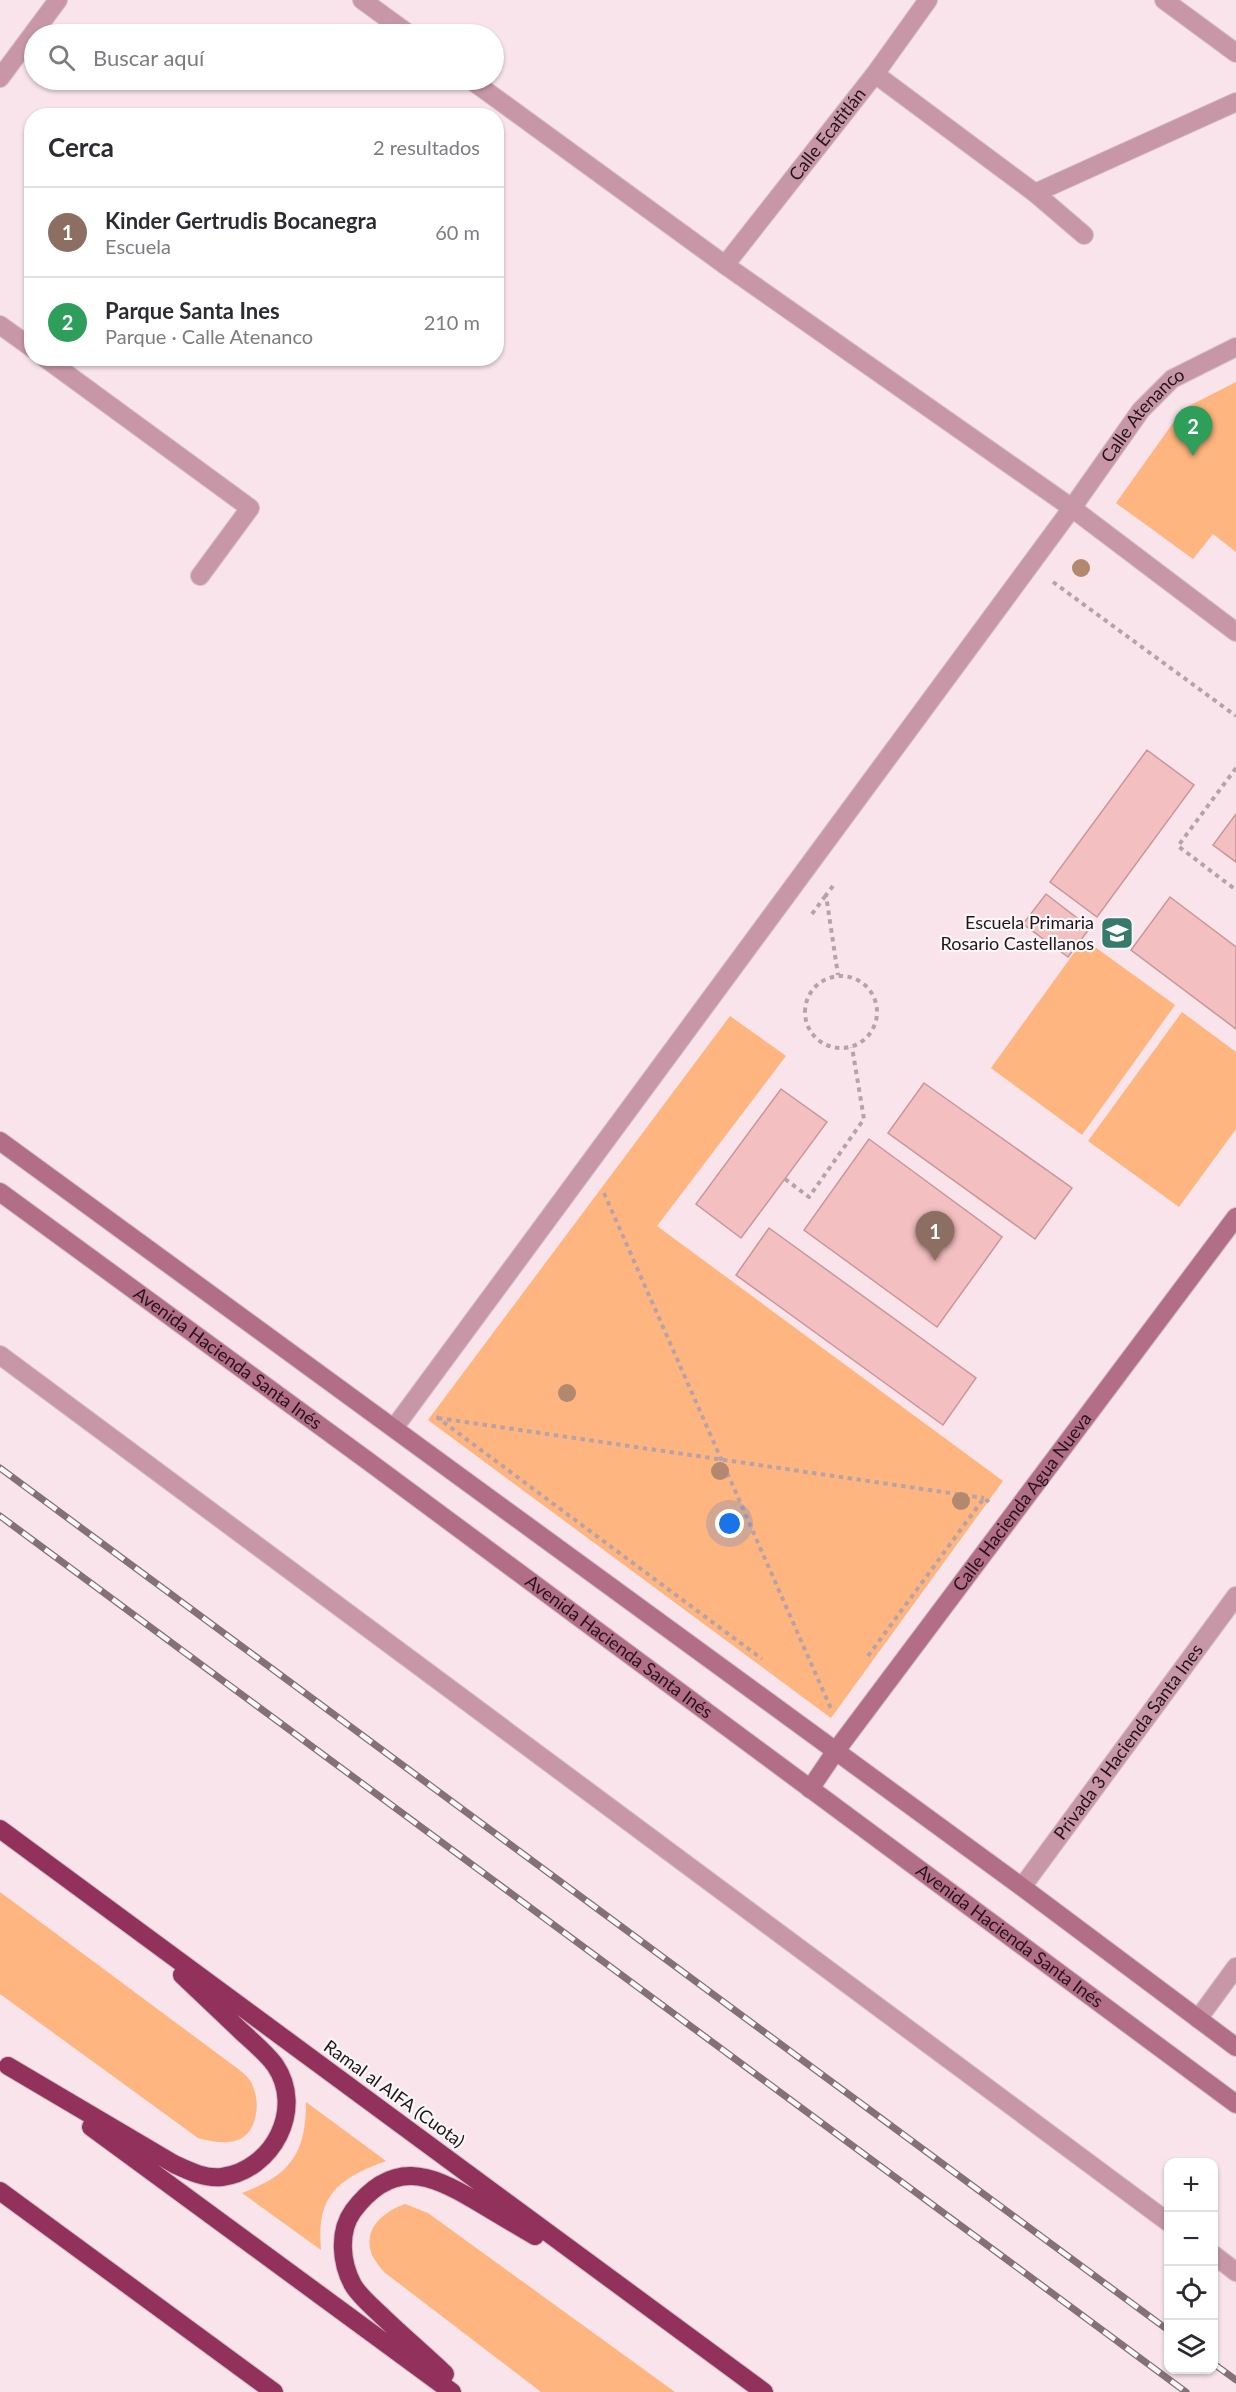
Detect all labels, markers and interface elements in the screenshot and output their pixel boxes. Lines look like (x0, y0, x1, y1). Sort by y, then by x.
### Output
search box (24, 24, 504, 90)
icon: search (45, 41, 78, 74)
text: Buscar aquí (93, 44, 204, 71)
street label: Calle Ecatitlán (784, 83, 870, 185)
text: Cerca (48, 131, 114, 163)
text: 2 resultados (373, 135, 480, 159)
text: Kinder Gertrudis Bocanegra (105, 207, 377, 234)
text: 1 (62, 220, 73, 244)
text: 60 m (435, 220, 480, 244)
text: Escuela (105, 234, 171, 258)
text: Parque Santa Ines (105, 297, 280, 324)
text: 2 (62, 310, 73, 334)
text: 210 m (424, 310, 480, 334)
text: Parque · Calle Atenanco (105, 324, 313, 348)
street label: Calle Atenanco (1096, 363, 1188, 466)
pin: 2 (1174, 406, 1212, 456)
place label: Escuela Primaria Rosario Castellanos (941, 911, 1094, 954)
school or university icon: Escuela Primaria Rosario Castellanos (1099, 915, 1135, 951)
pin: 1 (916, 1212, 954, 1261)
street label: Avenida Hacienda Santa Inés (130, 1282, 327, 1434)
street label: Calle Hacienda Agua Nueva (947, 1408, 1096, 1595)
your location (715, 1509, 744, 1538)
street label: Avenida Hacienda Santa Inés (522, 1569, 718, 1723)
street label: Privada 3 Hacienda Santa Ines (1049, 1639, 1207, 1844)
street label: Avenida Hacienda Santa Inés (912, 1859, 1108, 2012)
street label: Ramal al AIFA (Cuota) (320, 2035, 469, 2152)
map controls (1164, 2158, 1218, 2374)
button: + (1164, 2158, 1218, 2212)
button: − (1164, 2212, 1218, 2266)
button: locate (1164, 2266, 1218, 2320)
button: layers (1164, 2320, 1218, 2374)

